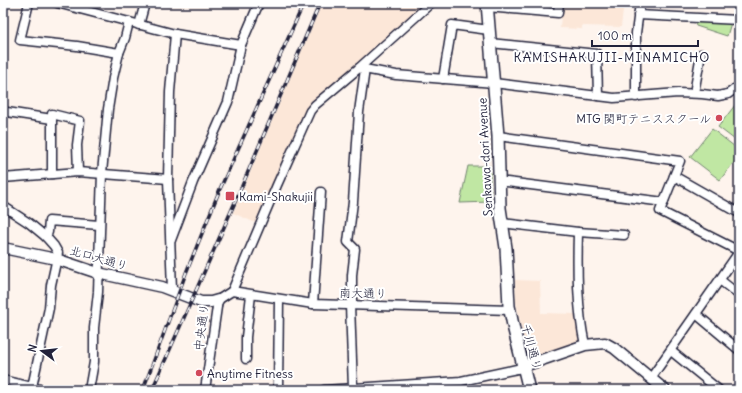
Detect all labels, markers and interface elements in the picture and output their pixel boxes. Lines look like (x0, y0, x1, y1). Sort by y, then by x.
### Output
scale bar (592, 22, 698, 48)
text: 100 m (598, 28, 632, 43)
district label: KAMISHAKUJII-MINAMICHO (514, 49, 710, 66)
street label: Senkawa-dori Avenue (474, 97, 496, 217)
place label: MTG 関町テニススクール (576, 111, 711, 126)
marker: MTG 関町テニススクール (714, 113, 724, 123)
place label: Kami-Shakujii (239, 189, 313, 204)
marker: Kami-Shakujii (224, 190, 236, 202)
street label: 北口大通り (68, 243, 130, 273)
street label: 南大通り (339, 285, 387, 301)
street label: 中央通り (191, 302, 211, 352)
street label: 千川通り (519, 322, 545, 372)
north arrow (22, 331, 62, 371)
text: N (25, 343, 40, 354)
place label: Anytime Fitness (207, 366, 293, 381)
marker: Anytime Fitness (194, 368, 204, 378)

